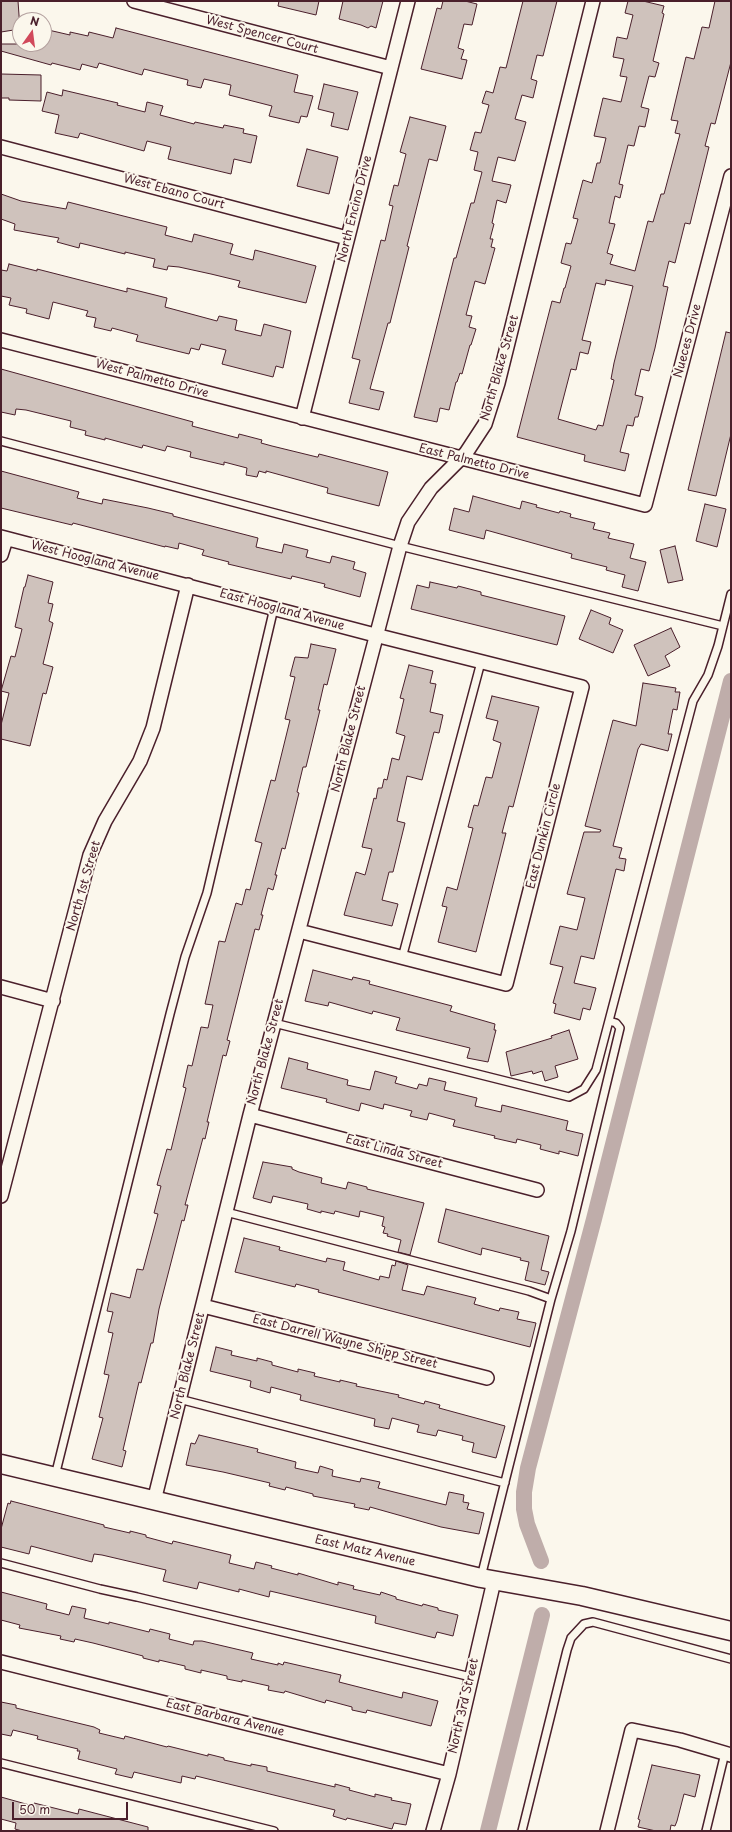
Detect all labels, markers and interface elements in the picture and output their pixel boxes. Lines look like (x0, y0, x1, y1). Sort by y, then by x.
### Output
north arrow (12, 12, 52, 52)
text: N (28, 12, 41, 30)
street label: West Spencer Court (204, 13, 320, 57)
street label: North Encino Drive (335, 154, 375, 264)
street label: West Ebano Court (122, 172, 226, 212)
street label: Nueces Drive (671, 302, 705, 380)
street label: North Blake Street (478, 313, 522, 423)
street label: West Palmetto Drive (94, 357, 210, 401)
street label: East Palmetto Drive (417, 441, 531, 483)
street label: West Hoogland Avenue (29, 538, 161, 584)
street label: East Hoogland Avenue (218, 586, 346, 634)
street label: North Blake Street (329, 684, 369, 794)
street label: East Dunkin Circle (524, 782, 564, 890)
street label: North 1st Street (64, 839, 104, 933)
street label: North Blake Street (245, 997, 287, 1107)
street label: East Linda Street (344, 1132, 444, 1172)
street label: North Blake Street (168, 1311, 208, 1421)
street label: East Darrell Wayne Shipp Street (251, 1312, 439, 1372)
street label: East Matz Avenue (313, 1532, 417, 1570)
street label: North 3rd Street (446, 1657, 482, 1755)
street label: East Barbara Avenue (164, 1696, 286, 1740)
scale bar (14, 1794, 130, 1820)
text: 50 m (19, 1800, 50, 1818)

